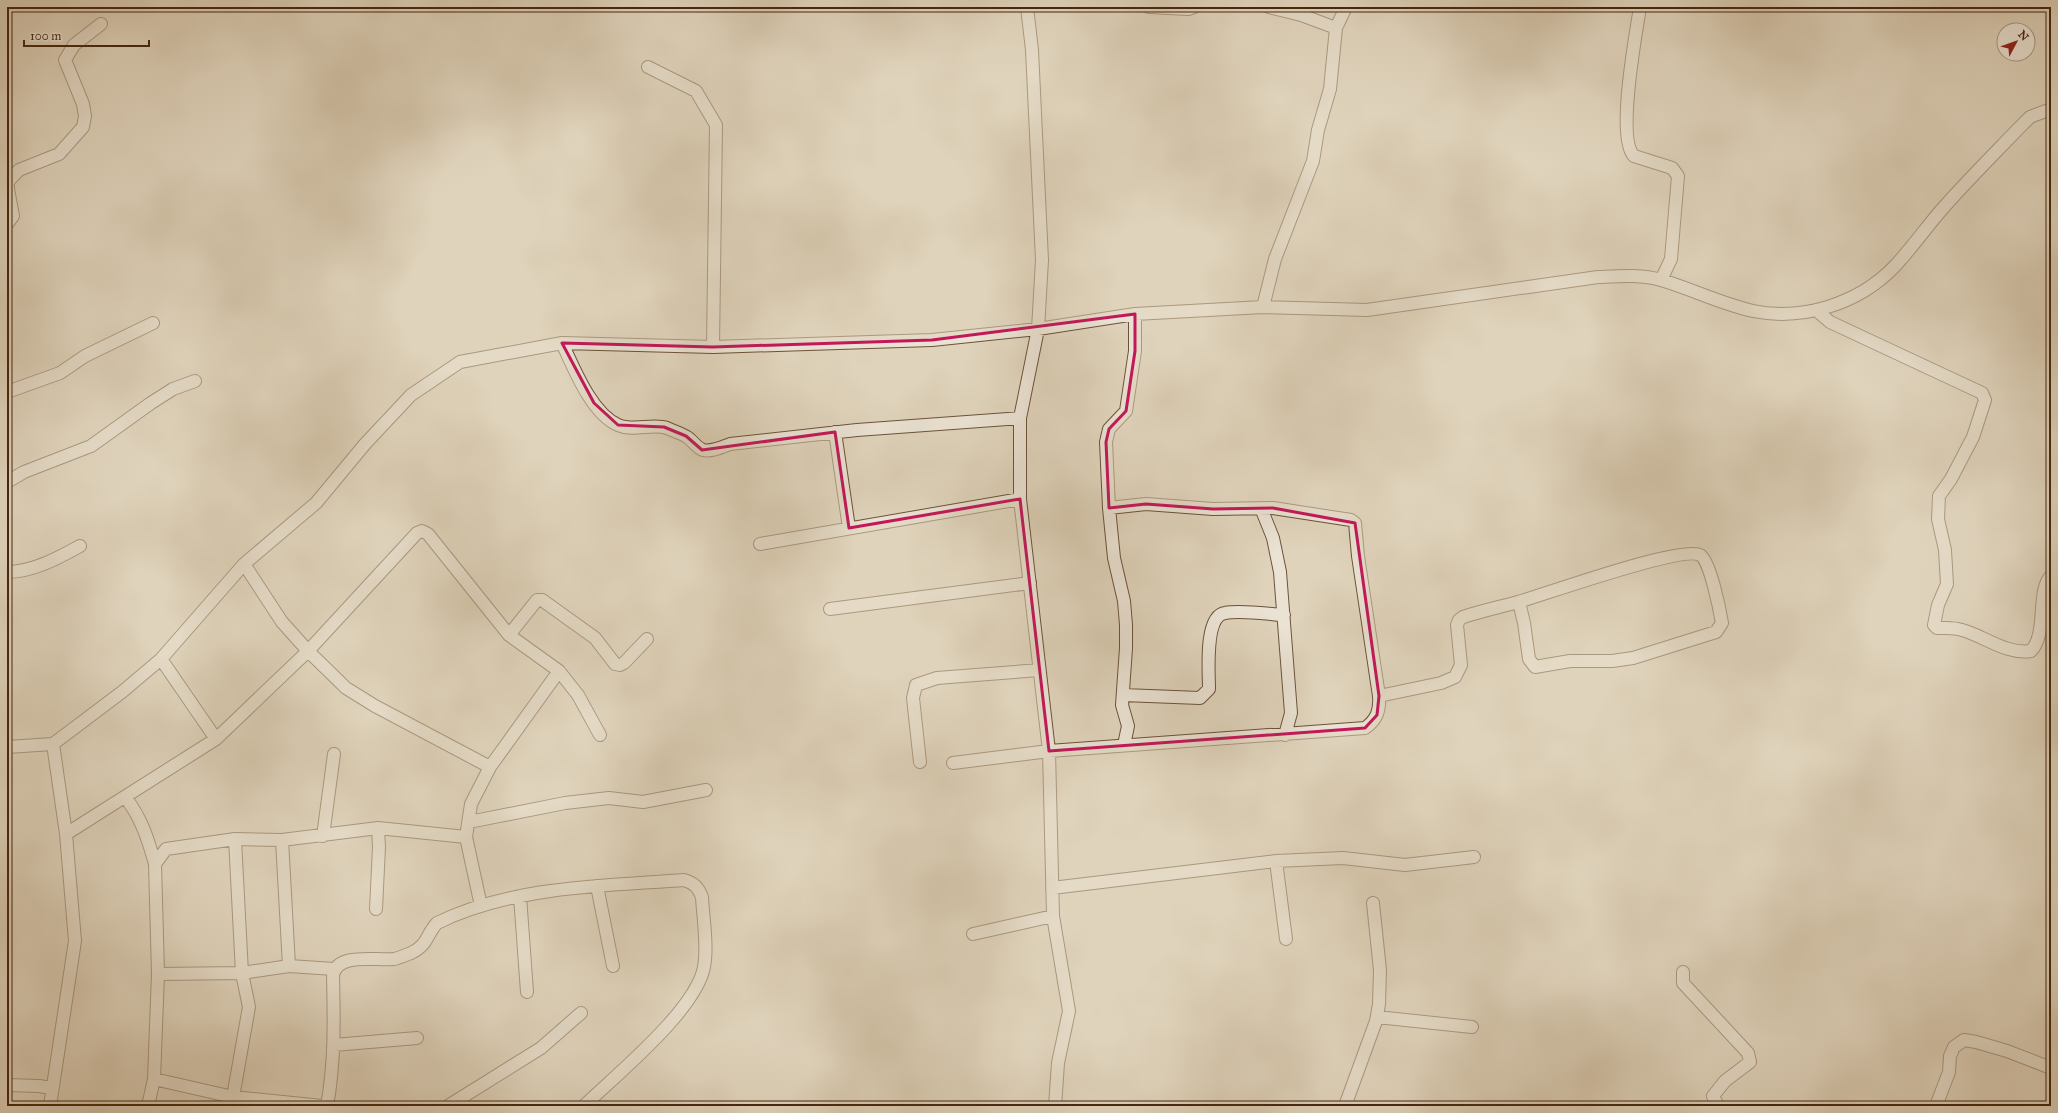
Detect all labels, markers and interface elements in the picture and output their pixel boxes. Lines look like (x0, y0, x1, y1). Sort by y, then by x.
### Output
scale bar (24, 22, 149, 48)
north arrow (1996, 22, 2036, 62)
text: N (2015, 28, 2032, 44)
text: 100 m (30, 29, 61, 43)

